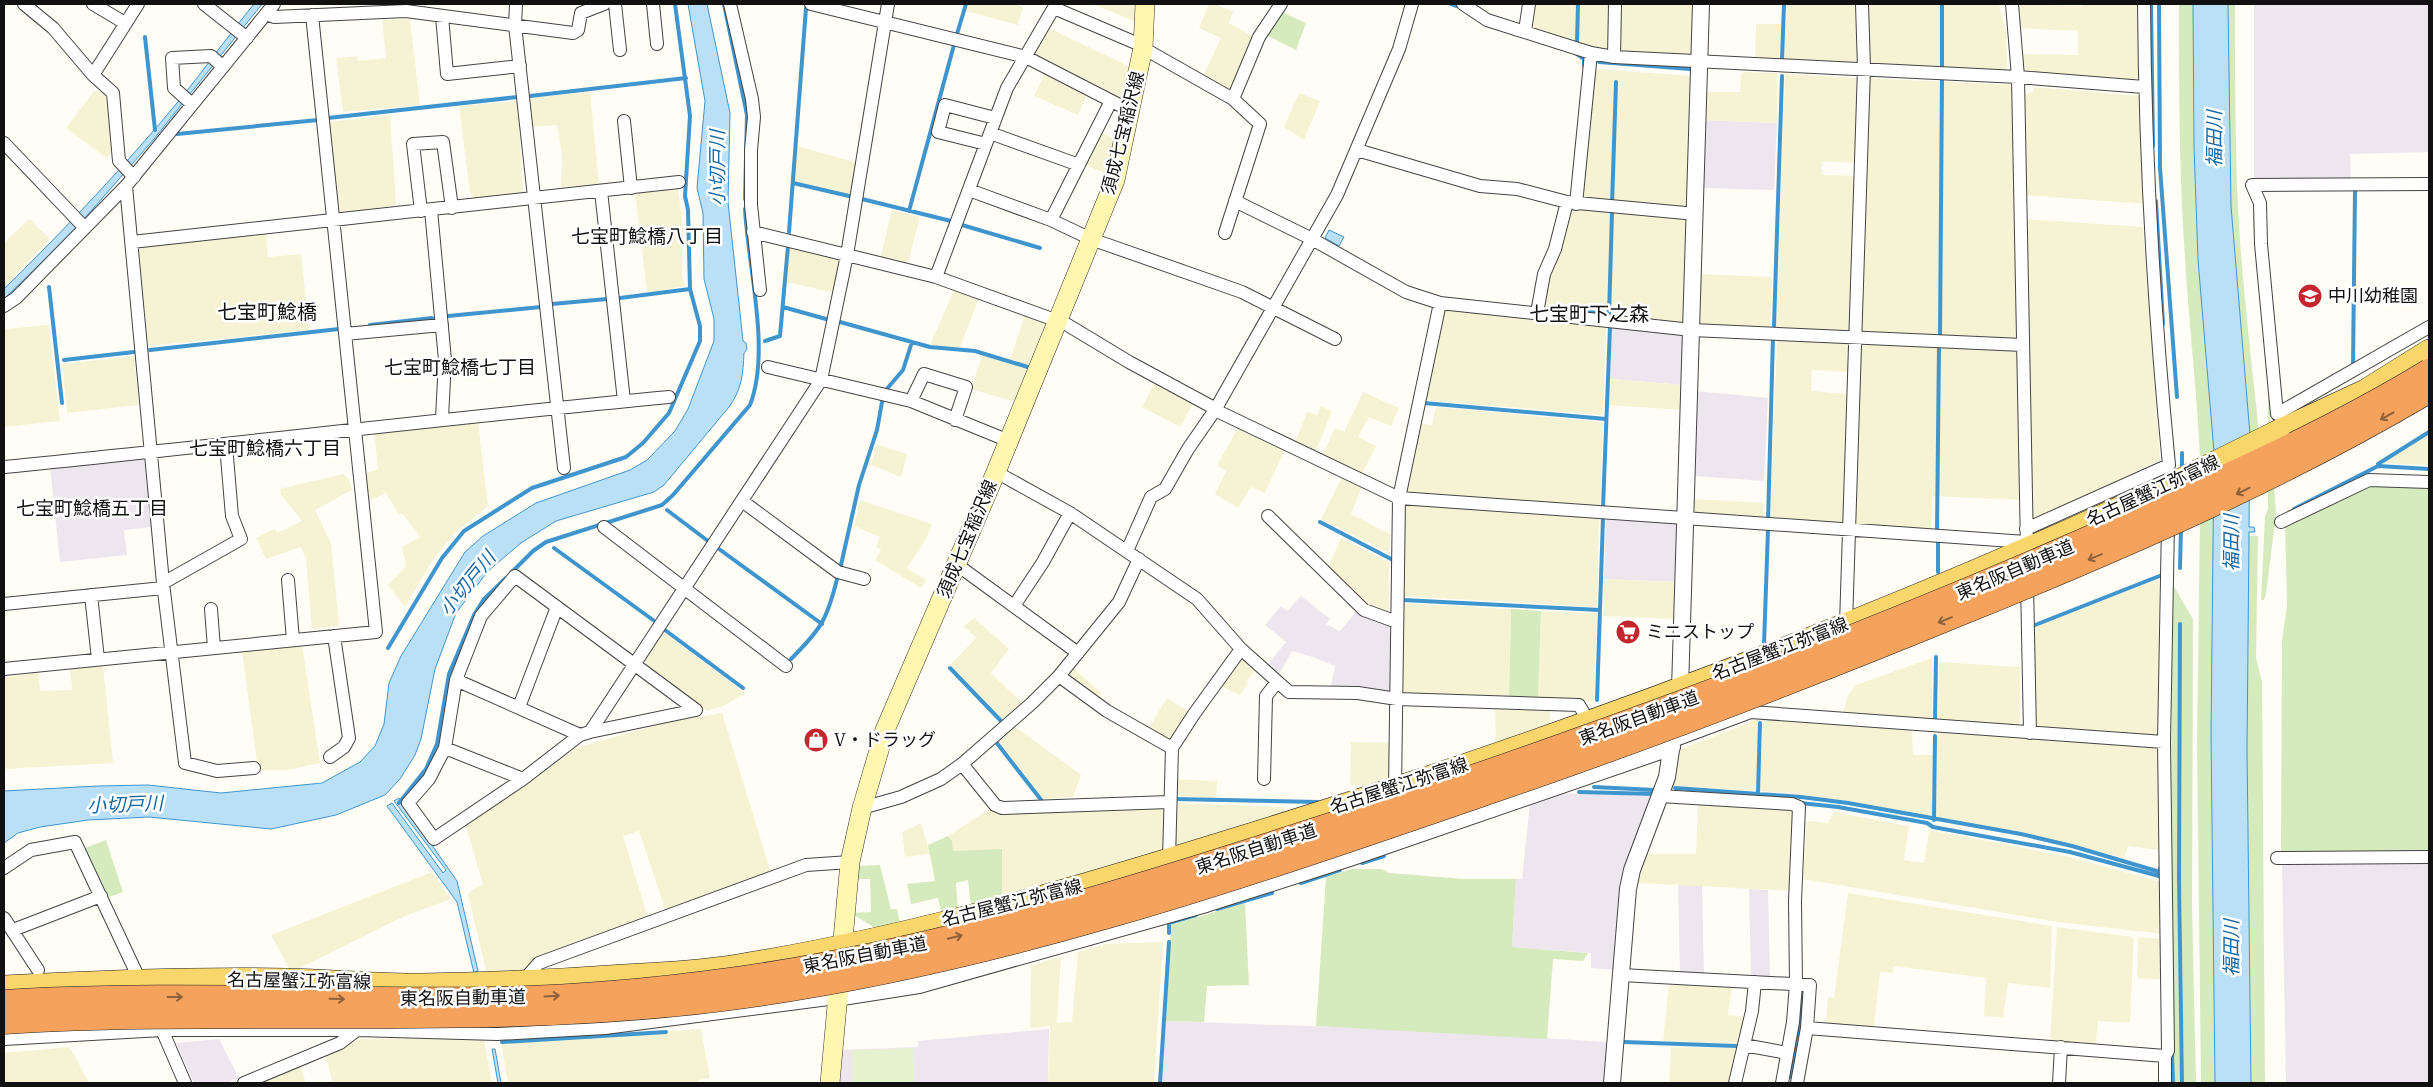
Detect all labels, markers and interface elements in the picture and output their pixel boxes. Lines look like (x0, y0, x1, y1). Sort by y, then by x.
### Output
street label: 須成七宝稲沢線 (1096, 69, 1149, 197)
water label: 福田川 (2202, 109, 2226, 168)
water label: 小切戸川 (705, 128, 729, 206)
district label: 七宝町鯰橋八丁目 (571, 224, 723, 248)
school or university icon: 中川幼稚園 (2297, 283, 2323, 309)
place label: 中川幼稚園 (2328, 284, 2418, 307)
district label: 七宝町鯰橋 (217, 298, 317, 325)
district label: 七宝町下之森 (1529, 300, 1649, 327)
district label: 七宝町鯰橋七丁目 (384, 355, 536, 379)
one-way arrow (2380, 412, 2395, 421)
district label: 七宝町鯰橋六丁目 (189, 436, 341, 460)
street label: 名古屋蟹江弥富線 (2083, 450, 2223, 531)
street label: 須成七宝稲沢線 (931, 476, 1002, 601)
one-way arrow (2236, 487, 2251, 496)
district label: 七宝町鯰橋五丁目 (16, 496, 168, 520)
water label: 福田川 (2219, 513, 2243, 572)
street label: 東名阪自動車道 (1952, 534, 2077, 605)
water label: 小切戸川 (434, 544, 501, 620)
one-way arrow (2088, 553, 2103, 563)
street label: 名古屋蟹江弥富線 (1708, 612, 1851, 685)
one-way arrow (1938, 616, 1953, 625)
supermarket icon: ミニストップ (1615, 619, 1641, 645)
place label: ミニストップ (1646, 620, 1754, 643)
street label: 東名阪自動車道 (1576, 685, 1702, 750)
shop icon: V・ドラッグ (803, 727, 829, 753)
place label: V・ドラッグ (834, 728, 936, 751)
street label: 名古屋蟹江弥富線 (1327, 752, 1471, 819)
water label: 小切戸川 (87, 791, 165, 817)
street label: 東名阪自動車道 (1192, 818, 1319, 879)
street label: 名古屋蟹江弥富線 (939, 874, 1085, 931)
water label: 福田川 (2219, 918, 2243, 977)
street label: 東名阪自動車道 (801, 931, 929, 978)
one-way arrow (946, 932, 962, 941)
street label: 名古屋蟹江弥富線 (227, 968, 371, 993)
street label: 東名阪自動車道 (400, 985, 526, 1010)
one-way arrow (166, 992, 183, 1002)
one-way arrow (544, 992, 560, 1001)
one-way arrow (329, 994, 345, 1004)

